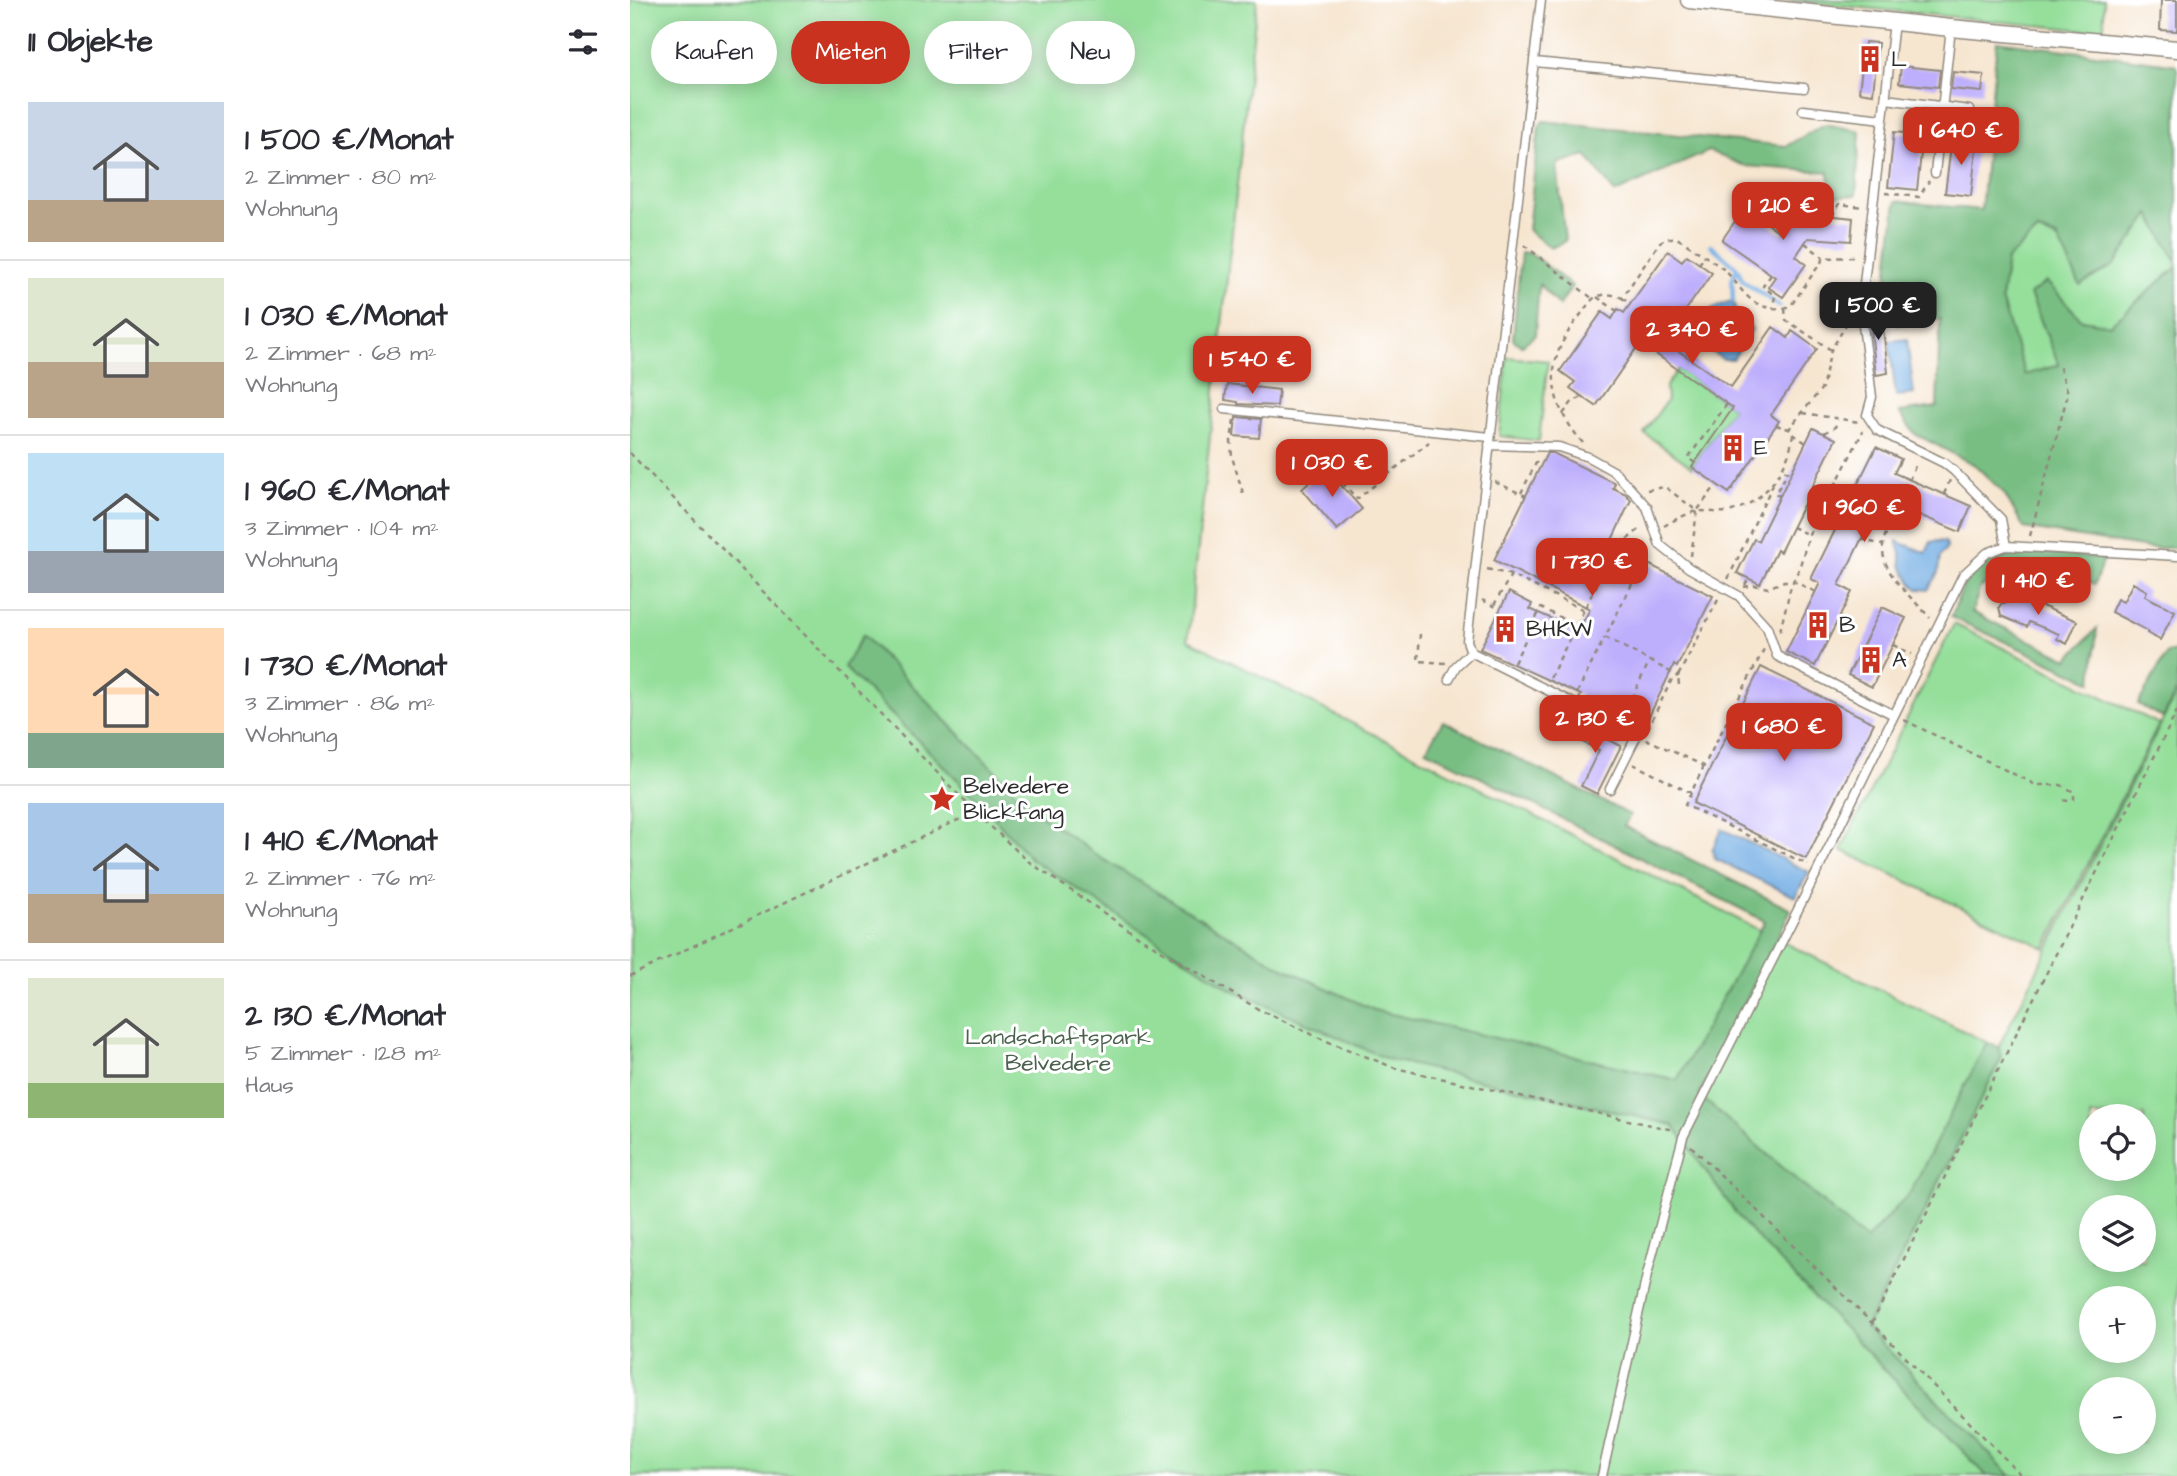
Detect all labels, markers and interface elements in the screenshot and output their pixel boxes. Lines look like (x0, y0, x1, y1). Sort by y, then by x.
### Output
text: 11 Objekte (28, 21, 153, 63)
chip: Kaufen (651, 21, 777, 84)
chip: Mieten (791, 21, 910, 84)
chip: Filter (924, 21, 1032, 84)
chip: Neu (1046, 21, 1135, 84)
icon: filters (564, 23, 602, 61)
place label: L (1891, 43, 1907, 75)
building icon: L (1855, 44, 1885, 74)
pin: 1 640 € (1896, 108, 2026, 167)
text: 1 640 € (1919, 114, 2003, 146)
text: 1 500 €/Monat (245, 119, 454, 161)
icon: home (84, 130, 168, 214)
text: 2 Zimmer · 80 m² (245, 161, 437, 193)
pin: 1 210 € (1718, 182, 1848, 242)
text: 1 210 € (1748, 189, 1818, 221)
text: Wohnung (245, 193, 338, 225)
pin: 1 500 € (1813, 282, 1943, 342)
text: 1 500 € (1836, 289, 1920, 321)
text: 1 030 €/Monat (245, 295, 448, 337)
icon: home (84, 306, 168, 390)
pin: 2 340 € (1627, 306, 1757, 366)
text: 2 340 € (1646, 313, 1738, 345)
pin: 1 540 € (1187, 336, 1317, 396)
text: 2 Zimmer · 68 m² (245, 337, 437, 369)
text: 1 540 € (1209, 343, 1295, 375)
text: Wohnung (245, 369, 338, 401)
place label: E (1754, 432, 1768, 464)
building icon: E (1718, 433, 1748, 463)
pin: 1 030 € (1267, 440, 1397, 499)
text: 1 030 € (1292, 446, 1372, 478)
text: 1 960 €/Monat (245, 470, 449, 512)
icon: home (84, 481, 168, 565)
pin: 1 960 € (1799, 484, 1929, 544)
text: 1 960 € (1823, 491, 1905, 523)
text: 3 Zimmer · 104 m² (245, 512, 439, 544)
pin: 1 730 € (1527, 538, 1657, 598)
text: Wohnung (245, 544, 338, 576)
text: 1 730 € (1552, 545, 1632, 577)
pin: 1 410 € (1973, 558, 2103, 617)
text: 1 410 € (2002, 564, 2074, 596)
place label: B (1839, 609, 1855, 641)
building icon: B (1803, 610, 1833, 640)
place label: BHKW (1526, 613, 1592, 645)
building icon: BHKW (1490, 614, 1520, 644)
place label: A (1892, 644, 1907, 676)
text: 1 730 €/Monat (245, 645, 447, 687)
building icon: A (1856, 645, 1886, 675)
icon: home (84, 656, 168, 740)
text: 3 Zimmer · 86 m² (245, 687, 435, 719)
pin: 2 130 € (1530, 696, 1660, 755)
text: 2 130 € (1555, 702, 1635, 734)
pin: 1 680 € (1719, 704, 1849, 763)
text: 1 680 € (1742, 710, 1826, 742)
text: Wohnung (245, 719, 338, 751)
place label: Belvedere Blickfang (963, 770, 1069, 829)
place icon: Belvedere Blickfang (927, 784, 957, 814)
text: 1 410 €/Monat (245, 820, 438, 862)
icon: home (84, 831, 168, 915)
text: 2 Zimmer · 76 m² (245, 862, 436, 894)
text: Wohnung (245, 894, 338, 926)
text: 2 130 €/Monat (245, 995, 446, 1037)
icon: home (84, 1006, 168, 1090)
park label: Landschaftspark Belvedere (965, 1021, 1151, 1079)
text: 5 Zimmer · 128 m² (245, 1037, 441, 1069)
text: Haus (245, 1069, 294, 1101)
map controls (2079, 1104, 2156, 1454)
button: locate (2079, 1104, 2156, 1181)
button: layers (2079, 1195, 2156, 1272)
button: + (2079, 1286, 2156, 1363)
button: − (2079, 1377, 2156, 1454)

